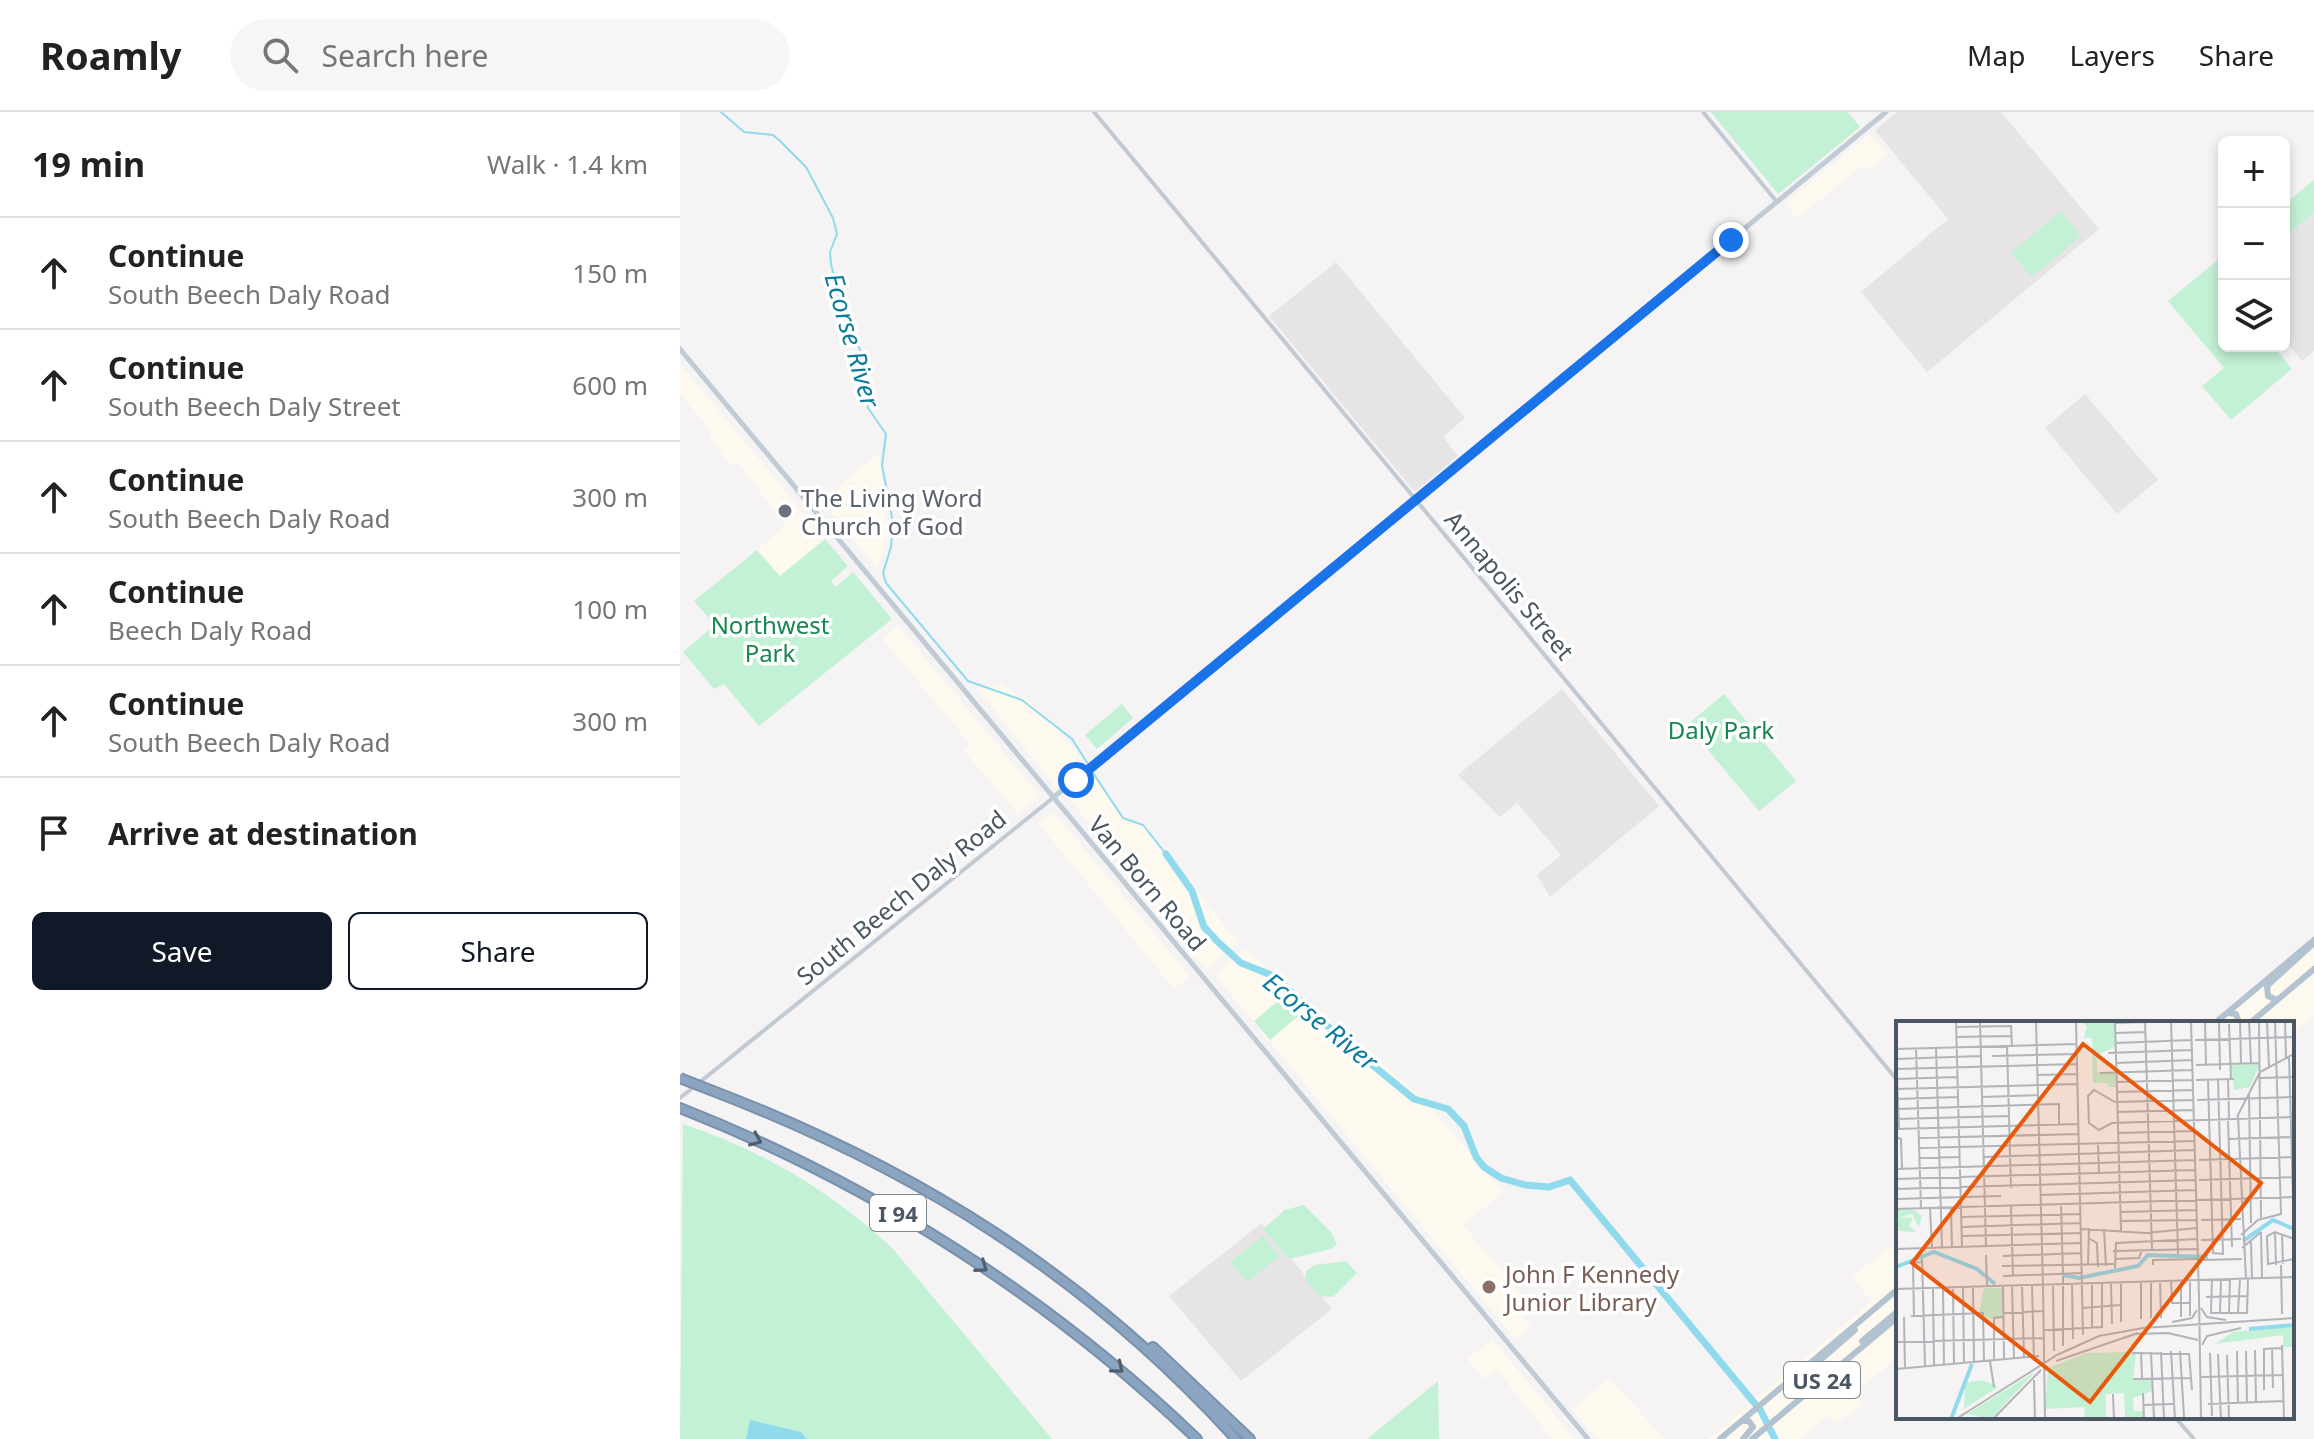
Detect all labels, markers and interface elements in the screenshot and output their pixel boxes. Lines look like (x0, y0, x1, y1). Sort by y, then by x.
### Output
search box (230, 19, 790, 91)
text: Roamly (40, 29, 182, 81)
icon: search (258, 33, 302, 77)
text: Search here (322, 35, 488, 76)
text: Map (1967, 36, 2025, 74)
text: Layers (2069, 36, 2155, 74)
text: Share (2199, 36, 2274, 74)
map controls (2218, 136, 2290, 352)
button: + (2218, 136, 2290, 208)
text: 19 min (32, 141, 145, 187)
text: Walk · 1.4 km (487, 146, 648, 182)
button: − (2218, 208, 2290, 280)
route end (1713, 222, 1749, 258)
text: Continue (108, 235, 244, 276)
icon: ahead (32, 251, 76, 295)
text: 150 m (572, 255, 648, 291)
water label: Ecorse River (817, 269, 890, 413)
text: South Beech Daly Road (108, 276, 391, 312)
button: layers (2218, 280, 2290, 352)
text: Continue (108, 347, 244, 388)
icon: ahead (32, 363, 76, 407)
text: 600 m (572, 367, 648, 403)
text: South Beech Daly Street (108, 388, 401, 424)
text: Continue (108, 459, 244, 500)
icon: ahead (32, 475, 76, 519)
text: 300 m (572, 479, 648, 515)
place label: The Living Word Church of God (801, 481, 983, 542)
text: South Beech Daly Road (108, 500, 391, 536)
marker: The Living Word Church of God (776, 502, 794, 520)
street label: Annapolis Street (1438, 504, 1582, 667)
text: Continue (108, 571, 244, 612)
icon: ahead (32, 587, 76, 631)
text: 100 m (572, 591, 648, 627)
park label: Northwest Park (711, 608, 830, 669)
text: Beech Daly Road (108, 612, 312, 648)
text: Continue (108, 683, 244, 724)
icon: ahead (32, 699, 76, 743)
text: 300 m (572, 703, 648, 739)
park label: Daly Park (1668, 713, 1774, 746)
text: South Beech Daly Road (108, 724, 391, 760)
route start (1058, 762, 1094, 798)
street label: South Beech Daly Road (789, 802, 1013, 992)
street label: Van Born Road (1082, 808, 1214, 958)
icon: arrive (32, 811, 76, 855)
text: Arrive at destination (108, 813, 418, 854)
button: Save (32, 912, 332, 990)
button: Share (348, 912, 648, 990)
water label: Ecorse River (1256, 964, 1387, 1080)
inset map (1896, 1021, 2294, 1419)
one-way arrow (747, 1131, 762, 1147)
road number: I 94 (870, 1195, 926, 1231)
one-way arrow (973, 1257, 988, 1272)
place label: John F Kennedy Junior Library (1503, 1257, 1680, 1318)
marker: John F Kennedy Junior Library (1480, 1278, 1498, 1296)
one-way arrow (1108, 1358, 1123, 1373)
road number: US 24 (1784, 1362, 1860, 1398)

